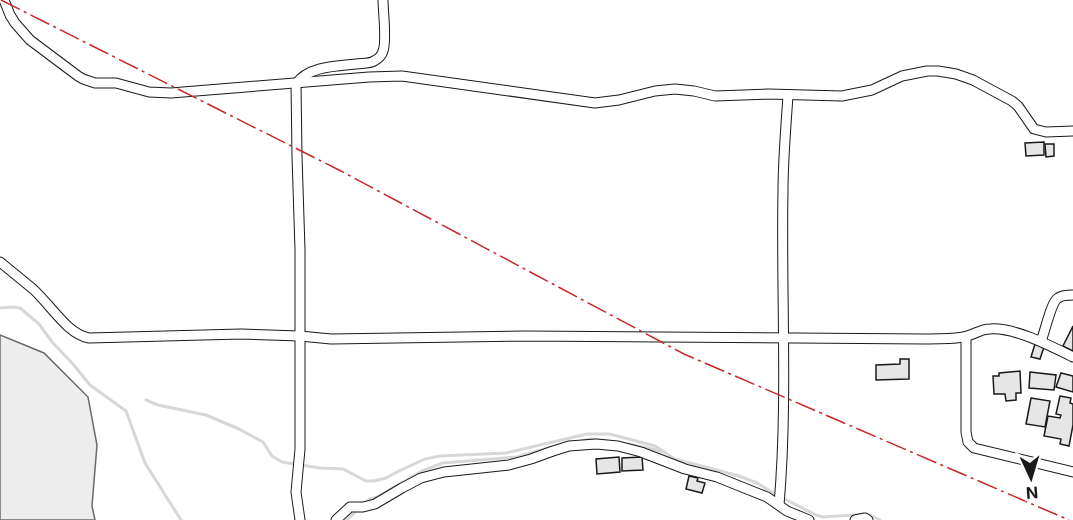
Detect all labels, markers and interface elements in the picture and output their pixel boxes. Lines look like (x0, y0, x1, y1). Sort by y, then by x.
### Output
north arrow (1001, 448, 1061, 508)
text: N (1025, 483, 1039, 503)

